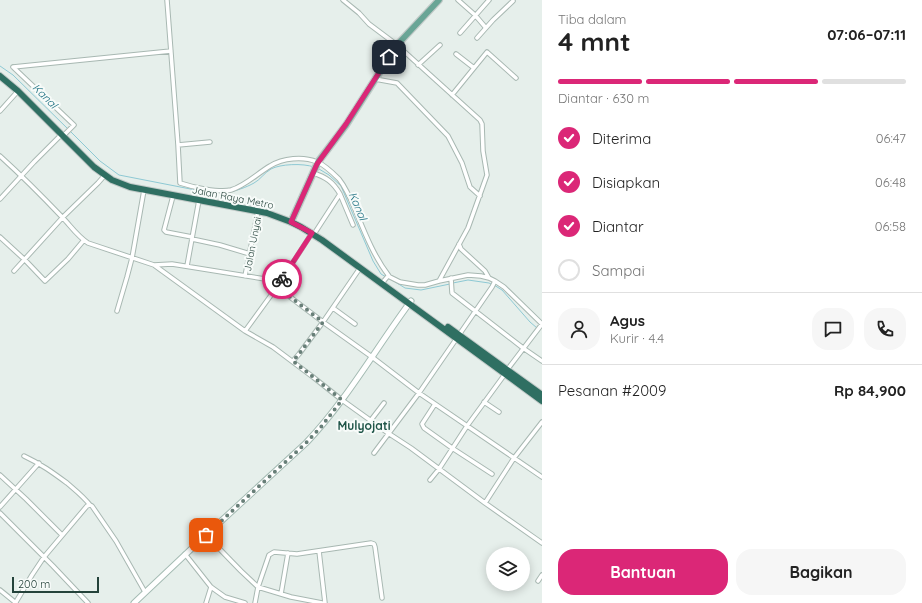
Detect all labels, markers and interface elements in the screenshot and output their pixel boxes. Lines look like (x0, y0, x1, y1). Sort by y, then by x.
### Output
text: Tiba dalam (558, 11, 626, 27)
text: 4 mnt (558, 25, 631, 58)
text: 07:06–07:11 (827, 25, 906, 44)
pin (372, 40, 406, 74)
icon: home (378, 46, 400, 68)
water label: Kanal (30, 81, 61, 112)
text: Diantar · 630 m (558, 90, 649, 106)
icon: check (558, 127, 580, 149)
text: Diterima (592, 129, 651, 148)
text: 06:47 (876, 130, 906, 146)
icon: check (558, 171, 580, 193)
text: Disiapkan (592, 173, 660, 192)
text: 06:48 (875, 174, 906, 190)
street label: Jalan Raya Metro (191, 183, 275, 212)
water label: Kanal (346, 190, 371, 224)
icon: check (558, 215, 580, 237)
street label: Jalan Unyai (241, 216, 264, 273)
text: Diantar (592, 217, 644, 236)
text: 06:58 (875, 218, 906, 234)
courier (262, 259, 302, 299)
text: Sampai (592, 261, 645, 280)
icon: bike (271, 268, 293, 290)
button: person (558, 308, 600, 350)
button: chat (812, 308, 854, 350)
button: phone (864, 308, 906, 350)
text: Agus (610, 311, 645, 330)
text: Kurir · 4.4 (610, 330, 664, 346)
text: Pesanan #2009 (558, 381, 666, 400)
text: Rp 84,900 (834, 381, 906, 400)
district label: Mulyojati (338, 418, 391, 433)
pin (189, 518, 223, 552)
icon: bag (195, 524, 217, 546)
map controls (486, 547, 530, 591)
button: layers (486, 547, 530, 591)
button: Bantuan (558, 549, 728, 595)
button: Bagikan (736, 549, 906, 595)
scale bar (12, 575, 99, 594)
text: 200 m (18, 577, 50, 591)

